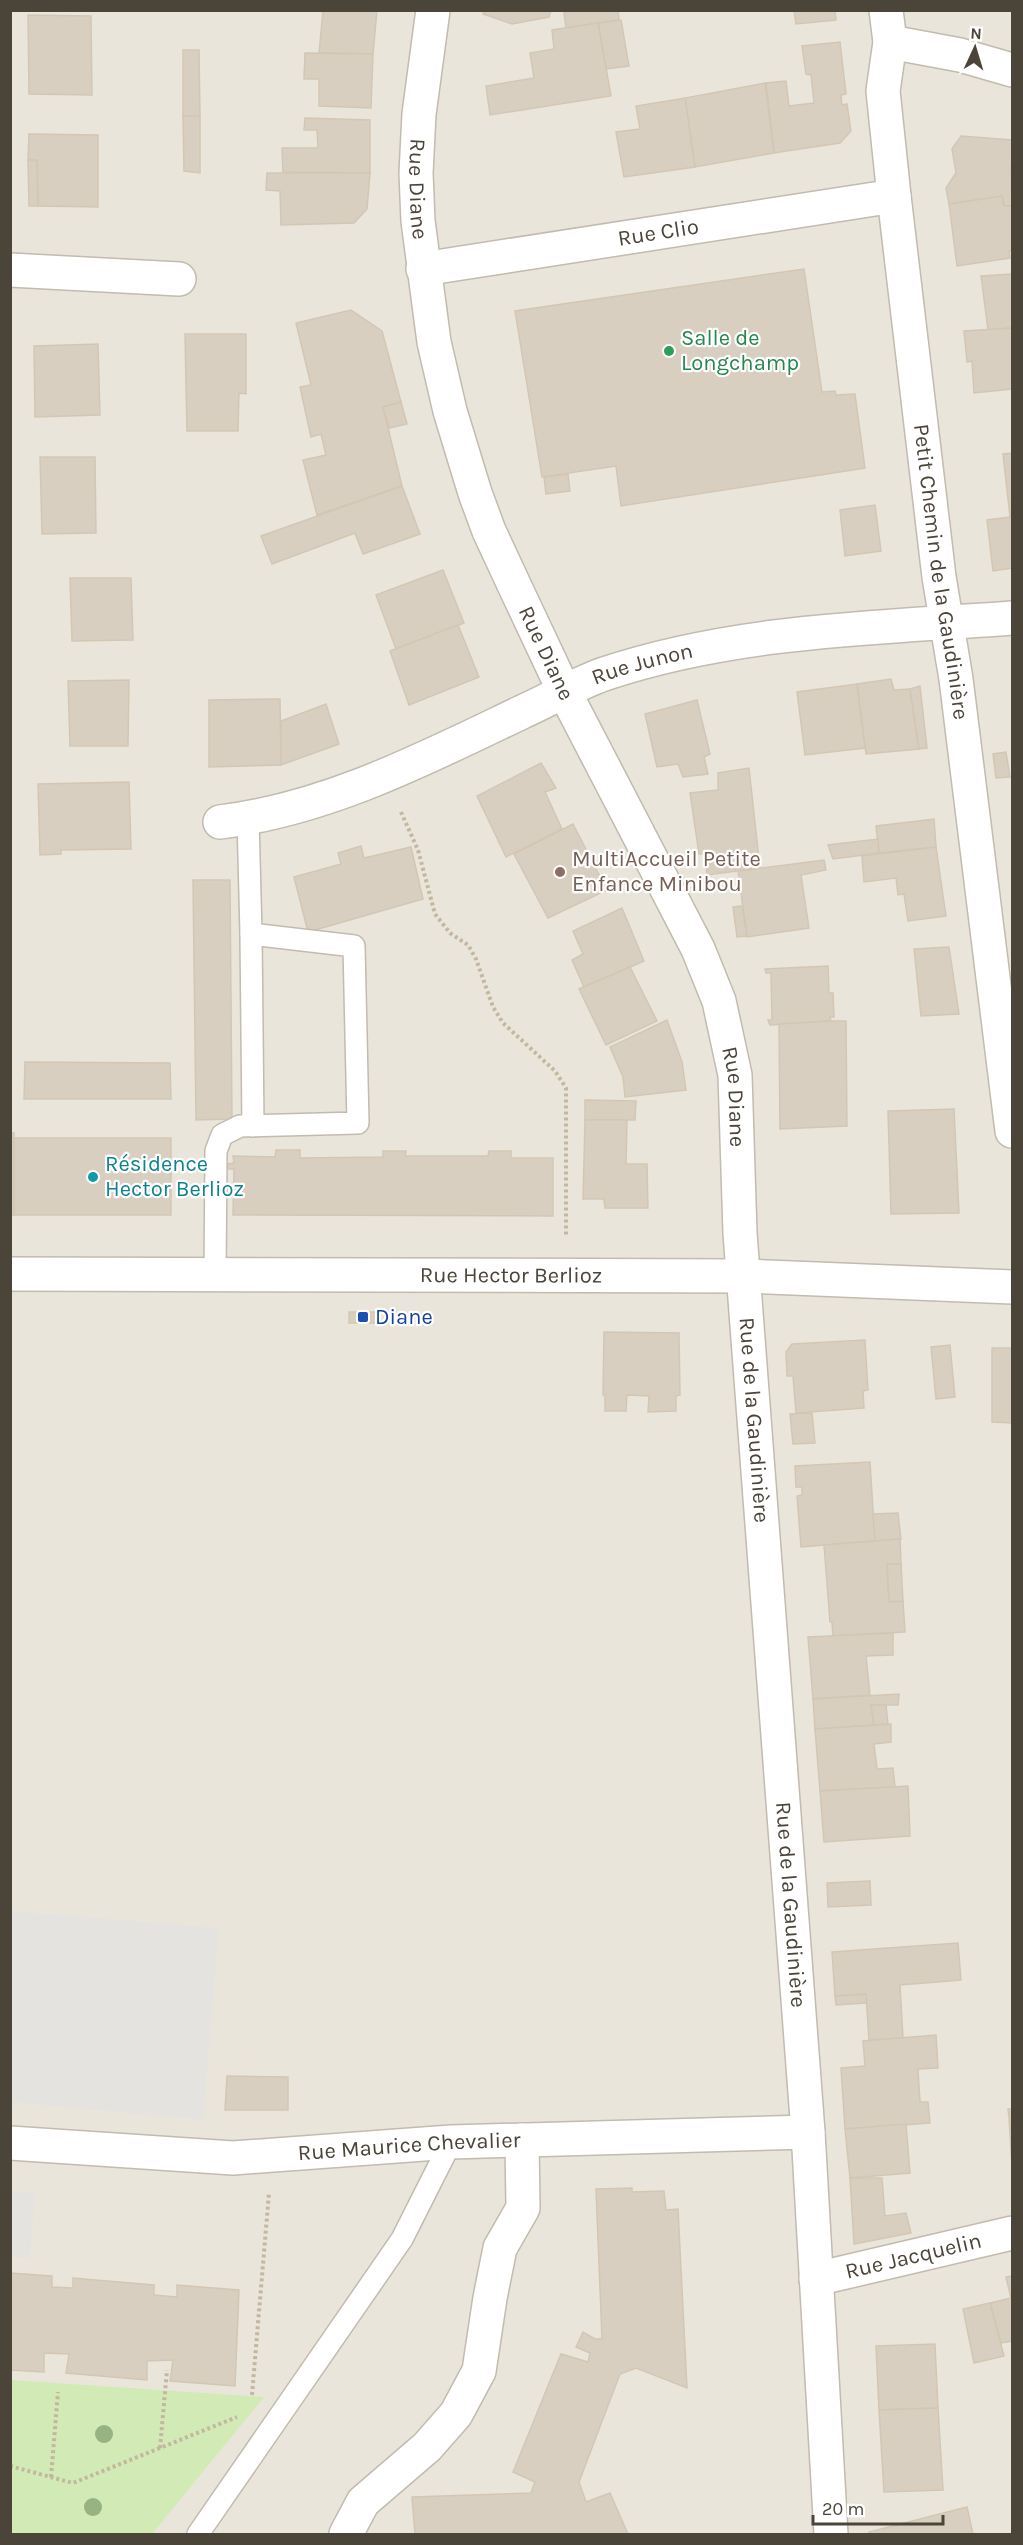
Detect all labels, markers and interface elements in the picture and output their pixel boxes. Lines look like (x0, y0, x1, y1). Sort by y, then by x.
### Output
north arrow (945, 18, 1005, 78)
text: N (970, 24, 982, 43)
street label: Rue Diane (403, 138, 433, 241)
street label: Rue Clio (616, 213, 701, 252)
place label: Salle de Longchamp (681, 325, 799, 376)
marker: Salle de Longchamp (662, 344, 676, 358)
street label: Petit Chemin de la Gaudinière (908, 422, 974, 721)
street label: Rue Diane (513, 602, 580, 705)
street label: Rue Junon (588, 638, 695, 691)
place label: MultiAccueil Petite Enfance Minibou (572, 846, 761, 897)
marker: MultiAccueil Petite Enfance Minibou (553, 865, 567, 879)
street label: Rue Diane (716, 1044, 750, 1148)
place label: Résidence Hector Berlioz (105, 1151, 244, 1202)
marker: Résidence Hector Berlioz (86, 1170, 100, 1184)
street label: Rue Hector Berlioz (420, 1262, 602, 1289)
place label: Diane (375, 1304, 433, 1330)
marker: Diane (356, 1310, 370, 1324)
street label: Rue de la Gaudinière (733, 1316, 775, 1524)
street label: Rue de la Gaudinière (770, 1801, 812, 2008)
street label: Rue Maurice Chevalier (297, 2127, 521, 2166)
street label: Rue Jacquelin (843, 2228, 984, 2285)
scale bar (813, 2488, 944, 2526)
text: 20 m (822, 2498, 864, 2520)

